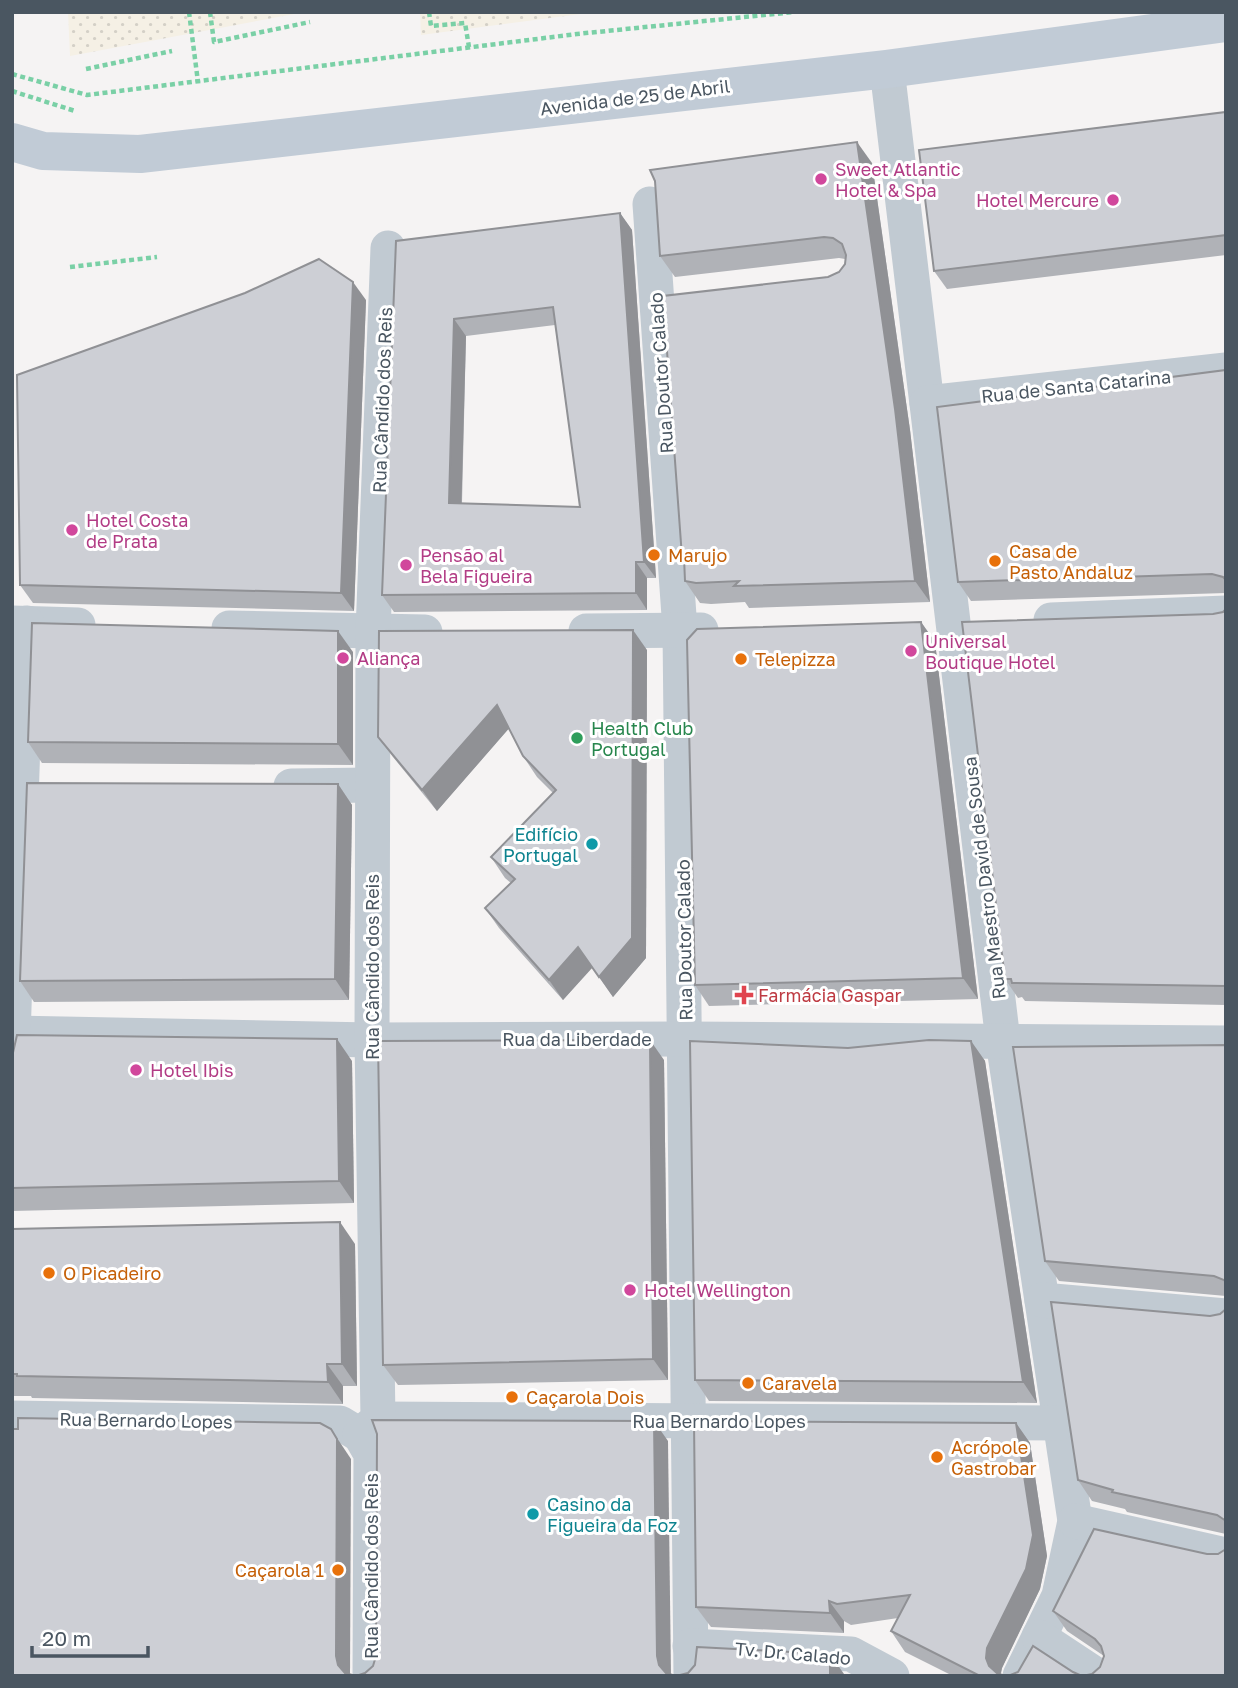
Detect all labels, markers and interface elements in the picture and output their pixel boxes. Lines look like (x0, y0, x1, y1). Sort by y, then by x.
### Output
street label: Avenida de 25 de Abril (539, 74, 731, 120)
place label: Sweet Atlantic Hotel & Spa (835, 158, 961, 201)
marker: Sweet Atlantic Hotel & Spa (813, 171, 829, 187)
place label: Hotel Mercure (976, 189, 1099, 211)
marker: Hotel Mercure (1105, 192, 1121, 208)
street label: Rua Doutor Calado (644, 292, 678, 454)
street label: Rua Cândido dos Reis (368, 307, 396, 493)
street label: Rua de Santa Catarina (980, 365, 1172, 407)
place label: Hotel Costa de Prata (86, 509, 188, 552)
marker: Hotel Costa de Prata (64, 522, 80, 538)
place label: Casa de Pasto Andaluz (1009, 540, 1133, 583)
place label: Pensão al Bela Figueira (420, 544, 533, 587)
place label: Marujo (668, 544, 727, 566)
marker: Marujo (646, 547, 662, 563)
marker: Casa de Pasto Andaluz (987, 553, 1003, 569)
marker: Pensão al Bela Figueira (398, 557, 414, 573)
place label: Universal Boutique Hotel (925, 630, 1056, 673)
marker: Universal Boutique Hotel (903, 643, 919, 659)
place label: Aliança (357, 647, 421, 669)
place label: Telepizza (755, 648, 836, 670)
marker: Aliança (335, 650, 351, 666)
marker: Telepizza (733, 651, 749, 667)
place label: Health Club Portugal (591, 717, 693, 760)
marker: Health Club Portugal (569, 730, 585, 746)
street label: Rua Maestro David de Sousa (958, 755, 1010, 1001)
place label: Edifício Portugal (503, 823, 578, 866)
marker: Edifício Portugal (584, 836, 600, 852)
street label: Rua Doutor Calado (672, 859, 696, 1021)
street label: Rua Cândido dos Reis (361, 874, 383, 1060)
place label: Farmácia Gaspar (758, 984, 902, 1006)
marker: Farmácia Gaspar (736, 987, 752, 1003)
street label: Rua da Liberdade (502, 1028, 652, 1050)
place label: Hotel Ibis (150, 1059, 233, 1081)
marker: Hotel Ibis (128, 1062, 144, 1078)
place label: O Picadeiro (63, 1262, 161, 1284)
marker: O Picadeiro (41, 1265, 57, 1281)
place label: Hotel Wellington (644, 1279, 791, 1301)
marker: Hotel Wellington (622, 1282, 638, 1298)
place label: Caravela (762, 1372, 837, 1394)
marker: Caravela (740, 1375, 756, 1391)
place label: Caçarola Dois (526, 1386, 644, 1408)
marker: Caçarola Dois (504, 1389, 520, 1405)
street label: Rua Bernardo Lopes (59, 1407, 233, 1433)
street label: Rua Bernardo Lopes (632, 1410, 806, 1432)
place label: Acrópole Gastrobar (951, 1436, 1037, 1479)
marker: Acrópole Gastrobar (929, 1449, 945, 1465)
street label: Rua Cândido dos Reis (360, 1473, 382, 1659)
place label: Casino da Figueira da Foz (547, 1493, 678, 1536)
marker: Casino da Figueira da Foz (525, 1506, 541, 1522)
place label: Caçarola 1 (235, 1559, 324, 1581)
marker: Caçarola 1 (330, 1562, 346, 1578)
scale bar (32, 1614, 147, 1658)
text: 20 m (42, 1625, 91, 1651)
street label: Tv. Dr. Calado (734, 1637, 852, 1669)

